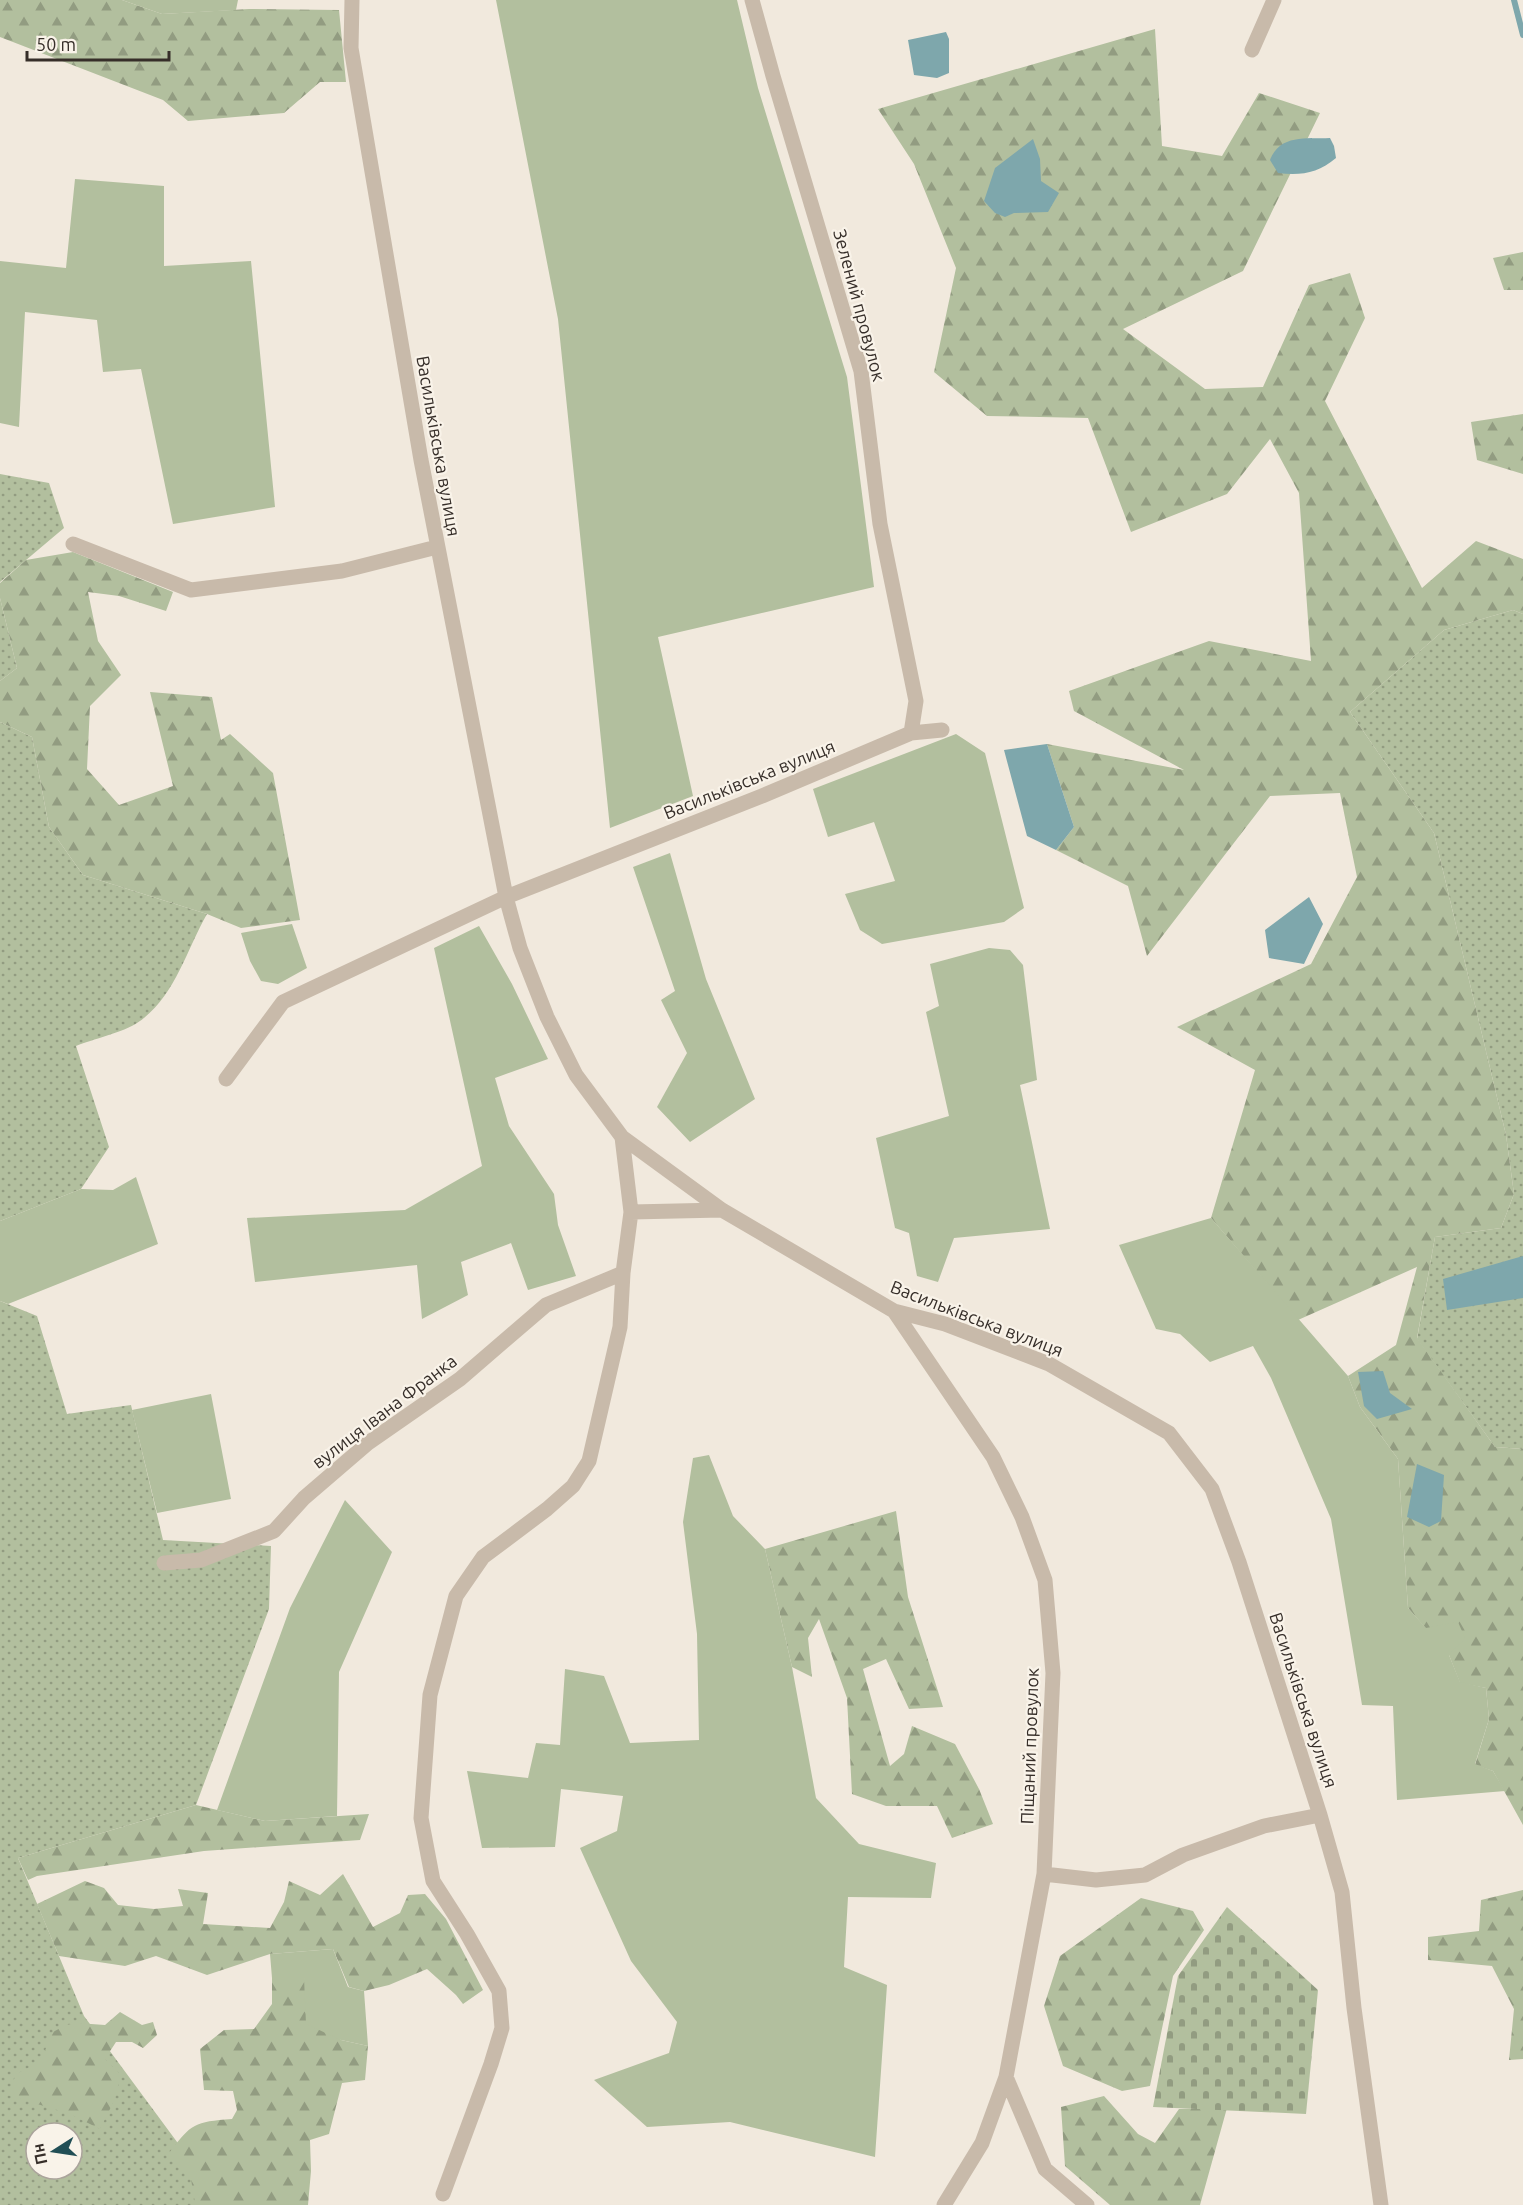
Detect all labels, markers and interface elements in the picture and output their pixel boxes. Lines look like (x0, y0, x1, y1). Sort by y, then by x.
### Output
scale bar (27, 24, 170, 62)
text: 50 m (36, 34, 76, 54)
street label: Зелений провулок (830, 227, 890, 383)
street label: Васильківська вулиця (413, 354, 465, 538)
street label: Васильківська вулиця (660, 735, 838, 823)
street label: Васильківська вулиця (888, 1276, 1066, 1360)
street label: вулиця Івана Франка (308, 1350, 460, 1472)
street label: Васильківська вулиця (1266, 1610, 1342, 1790)
street label: Піщаний провулок (1016, 1667, 1042, 1825)
north arrow (24, 2121, 84, 2181)
text: Пн (28, 2142, 50, 2166)

